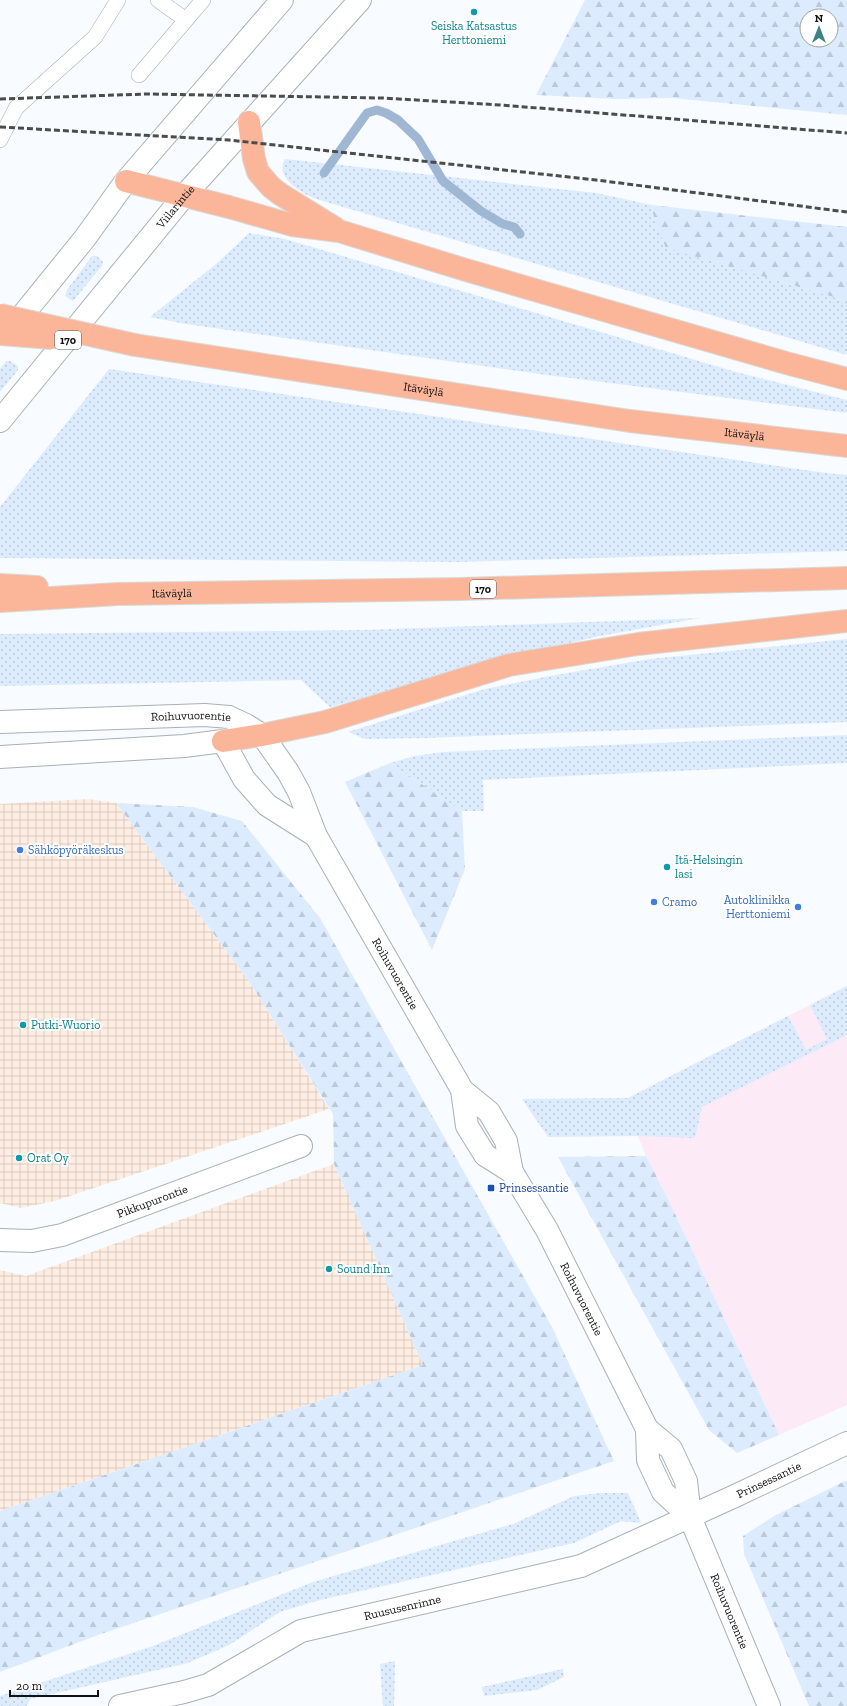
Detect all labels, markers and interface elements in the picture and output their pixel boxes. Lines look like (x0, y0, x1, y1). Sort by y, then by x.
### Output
marker: Seiska Katsastus Herttoniemi (469, 7, 479, 17)
north arrow (799, 8, 839, 48)
text: N (815, 12, 824, 25)
place label: Seiska Katsastus Herttoniemi (431, 19, 517, 47)
street label: Viilarintie (153, 182, 198, 232)
road number: 170 (55, 331, 81, 349)
street label: Itäväylä (403, 379, 445, 399)
street label: Itäväylä (724, 425, 765, 443)
road number: 170 (470, 580, 496, 598)
street label: Itäväylä (152, 586, 192, 601)
street label: Roihuvuorentie (151, 708, 232, 724)
place label: Sähköpyöräkeskus (28, 843, 124, 857)
marker: Sähköpyöräkeskus (15, 845, 25, 855)
place label: Itä-Helsingin lasi (675, 853, 743, 881)
marker: Itä-Helsingin lasi (662, 862, 672, 872)
place label: Autoklinikka Herttoniemi (724, 893, 791, 921)
place label: Cramo (662, 895, 697, 909)
marker: Cramo (649, 897, 659, 907)
marker: Autoklinikka Herttoniemi (793, 902, 803, 912)
street label: Roihuvuorentie (369, 936, 422, 1012)
place label: Putki-Wuorio (31, 1018, 100, 1032)
marker: Putki-Wuorio (18, 1020, 28, 1030)
place label: Orat Oy (27, 1151, 70, 1165)
marker: Orat Oy (14, 1153, 24, 1163)
place label: Prinsessantie (499, 1181, 569, 1195)
street label: Pikkupurontie (115, 1182, 190, 1221)
marker: Prinsessantie (486, 1183, 496, 1193)
street label: Roihuvuorentie (557, 1260, 606, 1338)
place label: Sound Inn (337, 1262, 390, 1276)
marker: Sound Inn (324, 1264, 334, 1274)
street label: Prinsessantie (734, 1459, 804, 1501)
street label: Roihuvuorentie (707, 1572, 751, 1651)
street label: Ruususenrinne (362, 1592, 442, 1623)
scale bar (10, 1672, 98, 1698)
text: 20 m (16, 1679, 43, 1693)

